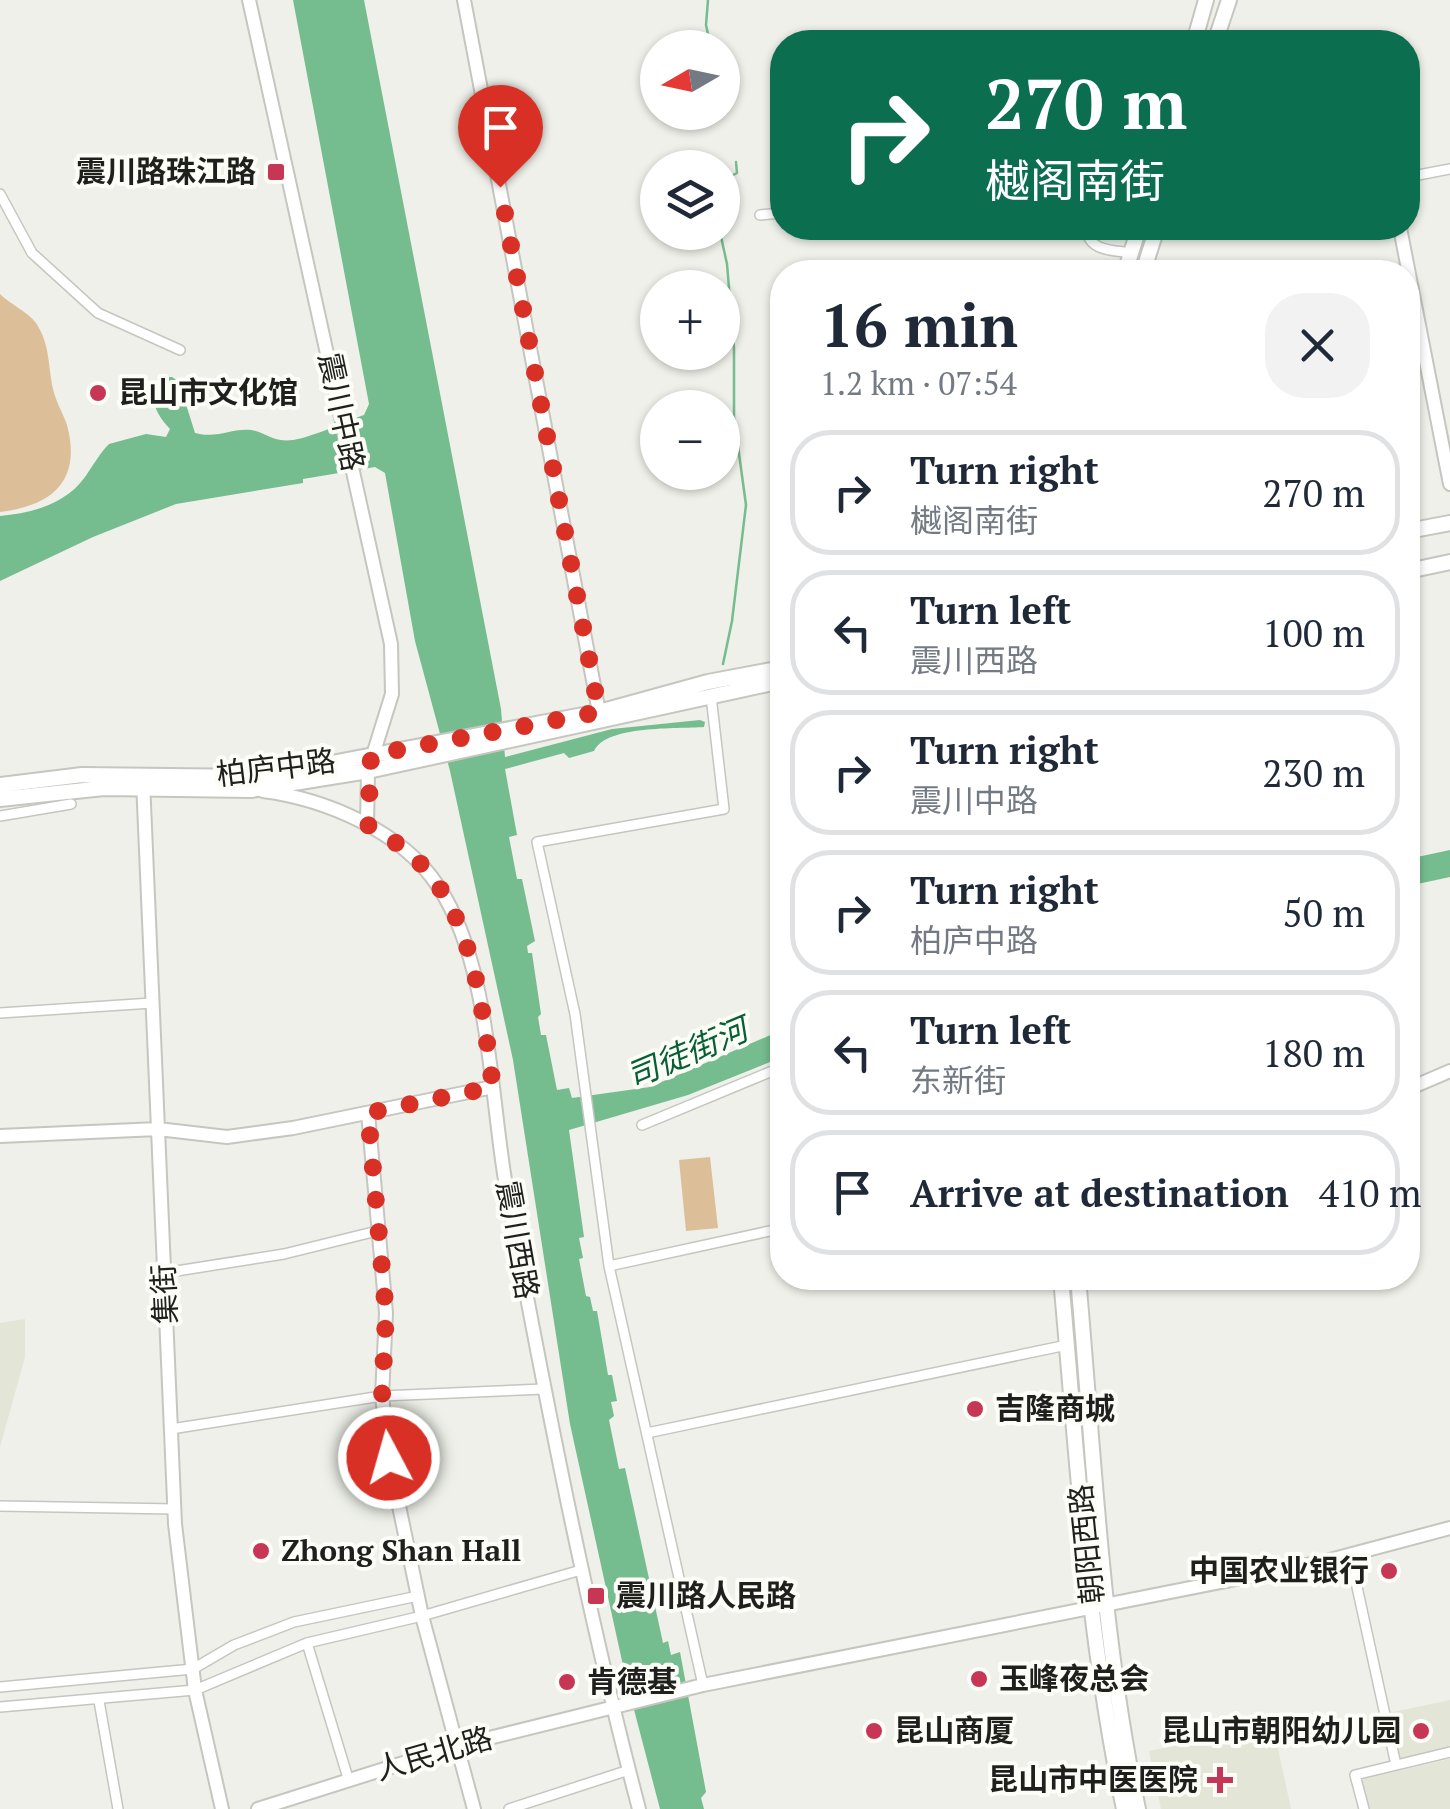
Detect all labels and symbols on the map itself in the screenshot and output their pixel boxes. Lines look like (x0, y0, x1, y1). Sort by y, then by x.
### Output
north arrow (640, 30, 740, 130)
pin (458, 85, 543, 188)
place label: 震川路珠江路 (76, 151, 256, 191)
marker: 震川路珠江路 (265, 161, 287, 183)
street label: 震川中路 (310, 349, 374, 475)
place label: 昆山市文化馆 (118, 372, 298, 412)
marker: 昆山市文化馆 (87, 382, 109, 404)
street label: 柏庐中路 (214, 740, 338, 794)
water label: 司徒街河 (619, 1005, 759, 1096)
street label: 震川西路 (488, 1177, 548, 1302)
street label: 集街 (142, 1263, 186, 1325)
place label: 吉隆商城 (995, 1388, 1115, 1428)
marker: 吉隆商城 (964, 1398, 986, 1420)
position arrow (337, 1406, 441, 1510)
street label: 朝阳西路 (1060, 1482, 1112, 1606)
place label: Zhong Shan Hall (281, 1530, 521, 1570)
marker: Zhong Shan Hall (250, 1540, 272, 1562)
place label: 中国农业银行 (1189, 1550, 1369, 1590)
marker: 中国农业银行 (1378, 1560, 1400, 1582)
place label: 震川路人民路 (616, 1575, 796, 1615)
marker: 震川路人民路 (585, 1585, 607, 1607)
place label: 玉峰夜总会 (999, 1658, 1149, 1698)
place label: 肯德基 (587, 1661, 677, 1701)
marker: 玉峰夜总会 (968, 1668, 990, 1690)
marker: 肯德基 (556, 1671, 578, 1693)
place label: 昆山商厦 (894, 1710, 1014, 1750)
place label: 昆山市朝阳幼儿园 (1161, 1710, 1401, 1750)
street label: 人民北路 (371, 1717, 497, 1789)
marker: 昆山商厦 (863, 1720, 885, 1742)
marker: 昆山市朝阳幼儿园 (1410, 1720, 1432, 1742)
place label: 昆山市中医医院 (988, 1759, 1198, 1799)
marker: 昆山市中医医院 (1207, 1767, 1233, 1793)

